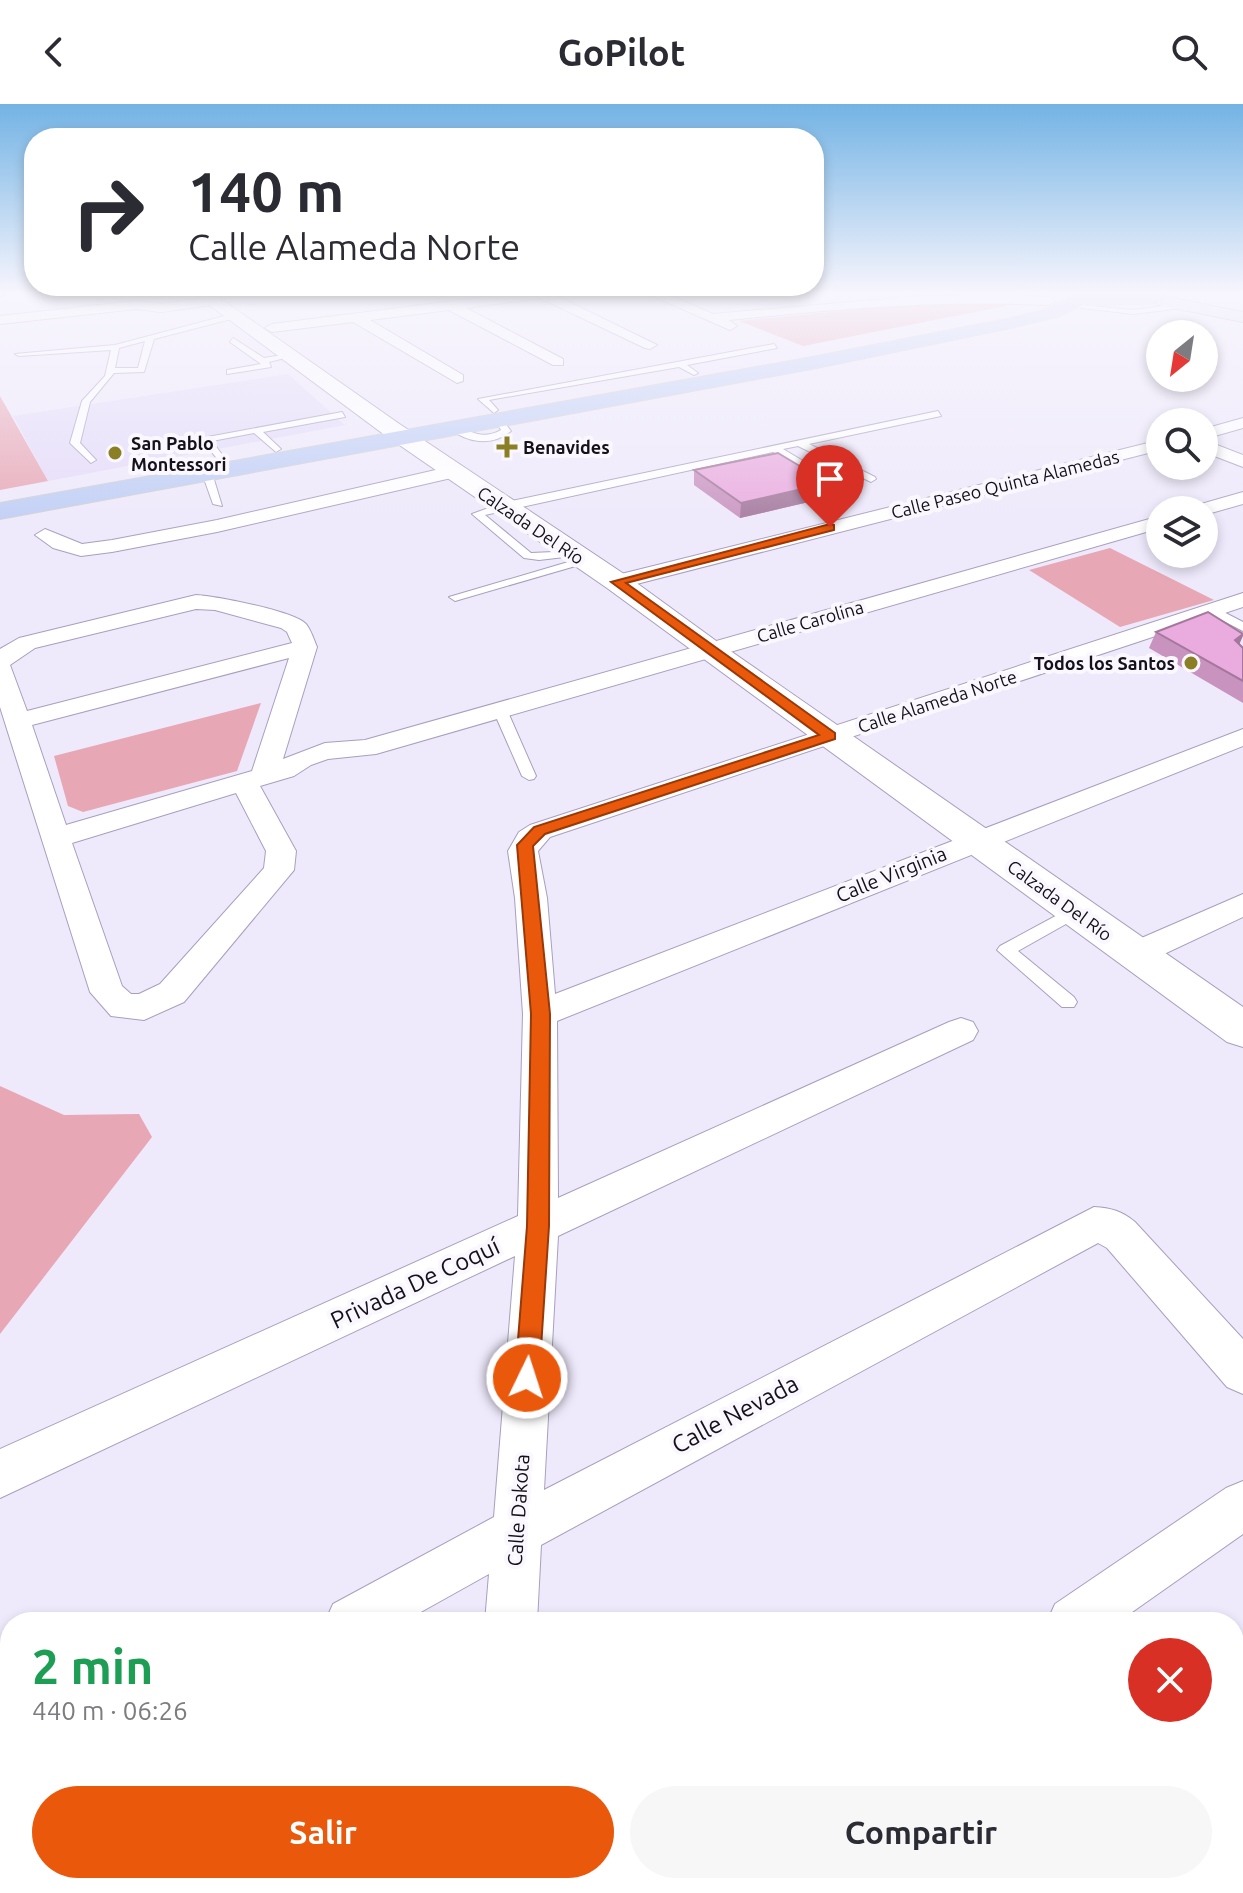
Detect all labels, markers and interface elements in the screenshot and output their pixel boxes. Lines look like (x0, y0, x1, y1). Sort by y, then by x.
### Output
icon: back (32, 30, 76, 74)
icon: search (1167, 30, 1211, 74)
text: GoPilot (558, 32, 685, 73)
icon: right (56, 160, 160, 264)
text: 140 m (188, 160, 344, 223)
text: Calle Alameda Norte (188, 226, 520, 267)
north arrow (1146, 320, 1218, 392)
map controls (1146, 320, 1218, 568)
button: search (1146, 408, 1218, 480)
place label: San Pablo Montessori (131, 433, 226, 474)
place label: Benavides (523, 437, 610, 457)
marker: Benavides (498, 438, 516, 456)
marker: San Pablo Montessori (106, 444, 124, 462)
pin (796, 445, 864, 527)
street label: Calle Paseo Quinta Alamedas (889, 446, 1121, 523)
icon: arrive (808, 457, 852, 501)
street label: Calzada Del Río (474, 482, 588, 568)
button: layers (1146, 496, 1218, 568)
street label: Calle Carolina (754, 596, 866, 646)
place label: Todos los Santos (1034, 653, 1175, 673)
marker: Todos los Santos (1182, 654, 1200, 672)
street label: Calle Alameda Norte (855, 666, 1019, 736)
street label: Calle Virginia (832, 841, 950, 907)
street label: Calzada Del Río (1004, 855, 1116, 945)
street label: Privada De Coquí (326, 1232, 505, 1334)
position arrow (485, 1336, 569, 1420)
street label: Calle Nevada (667, 1369, 803, 1459)
street label: Calle Dakota (503, 1453, 533, 1567)
button: close (1128, 1638, 1212, 1722)
text: 2 min (32, 1639, 153, 1693)
text: 440 m · 06:26 (32, 1696, 188, 1725)
button: Salir (32, 1786, 614, 1878)
button: Compartir (630, 1786, 1212, 1878)

